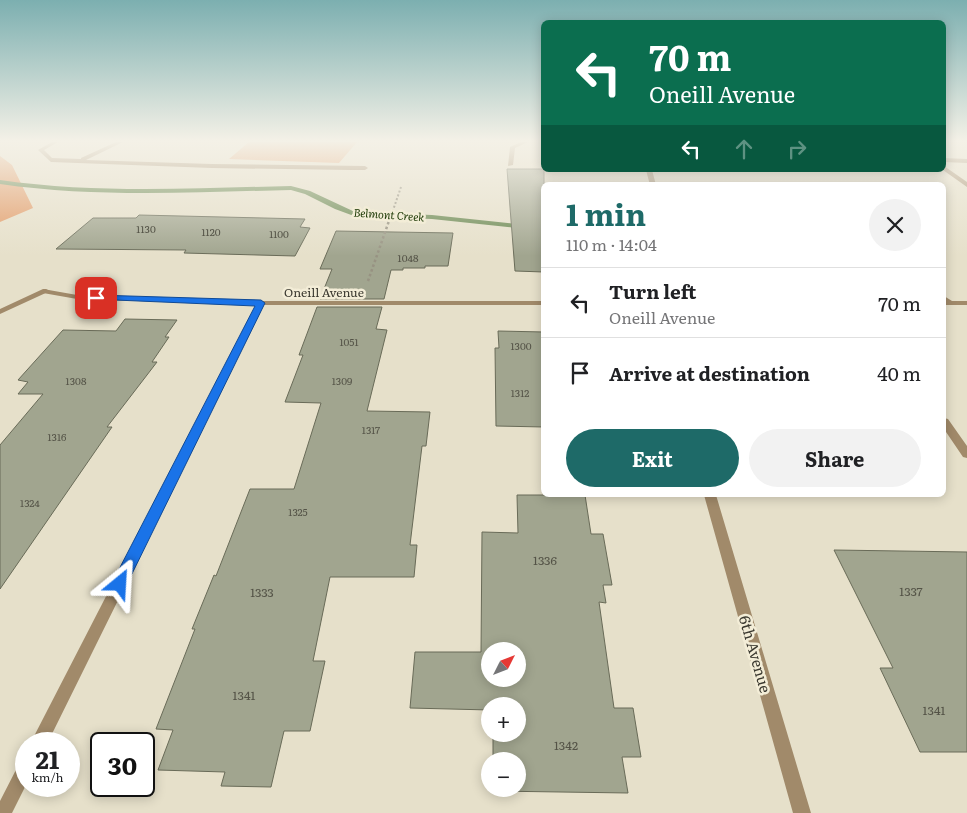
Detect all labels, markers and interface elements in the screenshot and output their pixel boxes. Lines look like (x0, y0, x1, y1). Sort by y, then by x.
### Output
text: 70 m (649, 30, 731, 82)
icon: left (566, 40, 631, 105)
text: Oneill Avenue (649, 77, 795, 110)
icon: left (677, 135, 705, 163)
icon: ahead (730, 135, 758, 163)
icon: right (783, 135, 811, 163)
text: 1 min (566, 191, 646, 235)
button: close (869, 199, 921, 251)
water label: Belmont Creek (353, 204, 425, 224)
house number: 1130 (136, 221, 156, 236)
house number: 1120 (202, 224, 221, 239)
house number: 1100 (269, 226, 289, 241)
text: 110 m · 14:04 (566, 232, 657, 256)
house number: 1048 (398, 250, 419, 265)
pin (75, 277, 117, 319)
text: Turn left (609, 277, 696, 305)
street label: Oneill Avenue (284, 283, 364, 301)
icon: arrive (82, 284, 110, 312)
icon: left (566, 289, 594, 317)
text: 70 m (878, 289, 921, 317)
text: Oneill Avenue (609, 305, 715, 329)
house number: 1051 (340, 334, 359, 349)
house number: 1300 (510, 338, 532, 353)
icon: arrive (566, 359, 594, 387)
text: Arrive at destination (609, 359, 810, 387)
text: 40 m (877, 359, 921, 387)
house number: 1308 (66, 373, 87, 388)
house number: 1309 (332, 373, 352, 388)
house number: 1312 (511, 385, 529, 400)
house number: 1317 (362, 422, 380, 437)
house number: 1316 (48, 429, 67, 444)
button: Exit (566, 429, 739, 487)
button: Share (749, 429, 921, 487)
house number: 1324 (20, 495, 40, 510)
house number: 1325 (288, 504, 308, 519)
house number: 1336 (533, 551, 558, 569)
position arrow (93, 557, 145, 609)
house number: 1337 (899, 582, 923, 600)
house number: 1333 (250, 583, 274, 601)
street label: 6th Avenue (734, 613, 778, 696)
north arrow (481, 642, 526, 688)
map controls (481, 642, 526, 797)
house number: 1341 (233, 686, 256, 704)
button: + (481, 697, 526, 742)
house number: 1341 (923, 701, 946, 719)
speed limit sign: 30 (90, 732, 155, 797)
house number: 1342 (554, 736, 578, 754)
text: 21 (36, 740, 59, 777)
button: − (481, 752, 526, 797)
text: km/h (32, 768, 63, 786)

